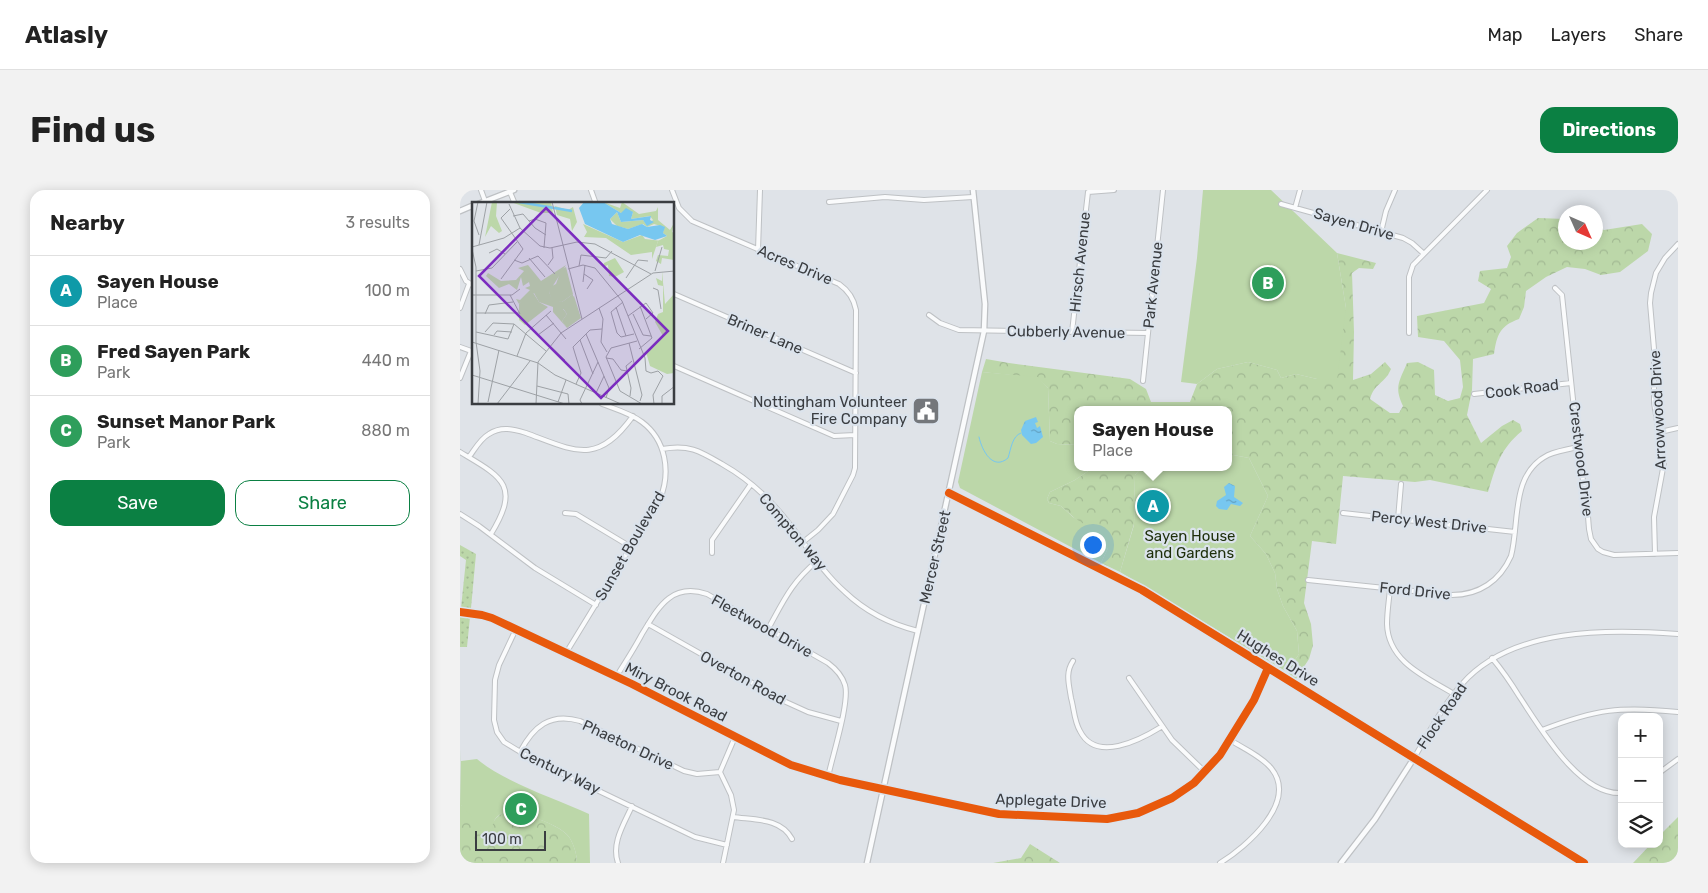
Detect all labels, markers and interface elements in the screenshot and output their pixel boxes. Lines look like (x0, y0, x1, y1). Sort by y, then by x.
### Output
text: Atlasly (25, 21, 108, 49)
text: Map (1488, 24, 1523, 46)
text: Layers (1551, 24, 1606, 46)
text: Share (1634, 24, 1683, 46)
button: Directions (1540, 107, 1678, 153)
text: Find us (30, 109, 155, 151)
inset map (472, 202, 675, 405)
street label: Sayen Drive (1312, 204, 1396, 244)
north arrow (1558, 205, 1603, 250)
text: Nearby (50, 210, 125, 235)
street label: Hirsch Avenue (1066, 211, 1094, 313)
text: 3 results (345, 213, 410, 232)
street label: Acres Drive (755, 241, 835, 289)
street label: Park Avenue (1140, 241, 1166, 329)
pin: B (1252, 264, 1284, 302)
text: Sayen House (97, 270, 219, 293)
text: A (60, 281, 72, 300)
text: 100 m (365, 281, 410, 300)
text: Place (97, 293, 138, 312)
street label: Briner Lane (725, 310, 805, 358)
street label: Cubberly Avenue (1007, 322, 1125, 342)
text: Fred Sayen Park (97, 340, 250, 363)
street label: Arrowwood Drive (1646, 350, 1670, 470)
text: B (60, 351, 72, 370)
text: 440 m (362, 351, 410, 370)
text: Park (97, 363, 130, 382)
street label: Cook Road (1484, 376, 1560, 402)
place label: Nottingham Volunteer Fire Company (753, 393, 907, 428)
public building icon: Nottingham Volunteer Fire Company (911, 396, 941, 426)
street label: Crestwood Drive (1565, 401, 1597, 517)
popup (1074, 406, 1232, 471)
text: Sunset Manor Park (97, 410, 275, 433)
text: Sayen House (1092, 418, 1214, 441)
text: C (60, 421, 72, 440)
text: 880 m (361, 421, 410, 440)
text: Park (97, 433, 130, 452)
text: Place (1092, 441, 1133, 460)
button: Save (50, 480, 225, 526)
button: Share (235, 480, 410, 526)
pin: A (1137, 487, 1169, 525)
street label: Sunset Boulevard (591, 488, 669, 604)
street label: Compton Way (755, 489, 831, 575)
street label: Percy West Drive (1370, 507, 1488, 537)
street label: Mercer Street (916, 509, 954, 605)
park label: Sayen House and Gardens (1144, 527, 1236, 562)
your location (1080, 532, 1106, 558)
street label: Ford Drive (1379, 578, 1451, 604)
street label: Fleetwood Drive (708, 591, 816, 661)
street label: Hughes Drive (1234, 626, 1322, 690)
street label: Overton Road (697, 647, 789, 709)
street label: Miry Brook Road (622, 658, 730, 726)
street label: Flock Road (1413, 679, 1471, 753)
map controls (1618, 713, 1663, 848)
button: + (1618, 713, 1663, 758)
street label: Phaeton Drive (579, 716, 677, 774)
street label: Century Way (517, 744, 603, 798)
button: − (1618, 758, 1663, 803)
pin: C (505, 790, 537, 828)
street label: Applegate Drive (995, 790, 1107, 812)
button: layers (1618, 803, 1663, 848)
scale bar (475, 828, 546, 851)
text: 100 m (482, 831, 522, 848)

